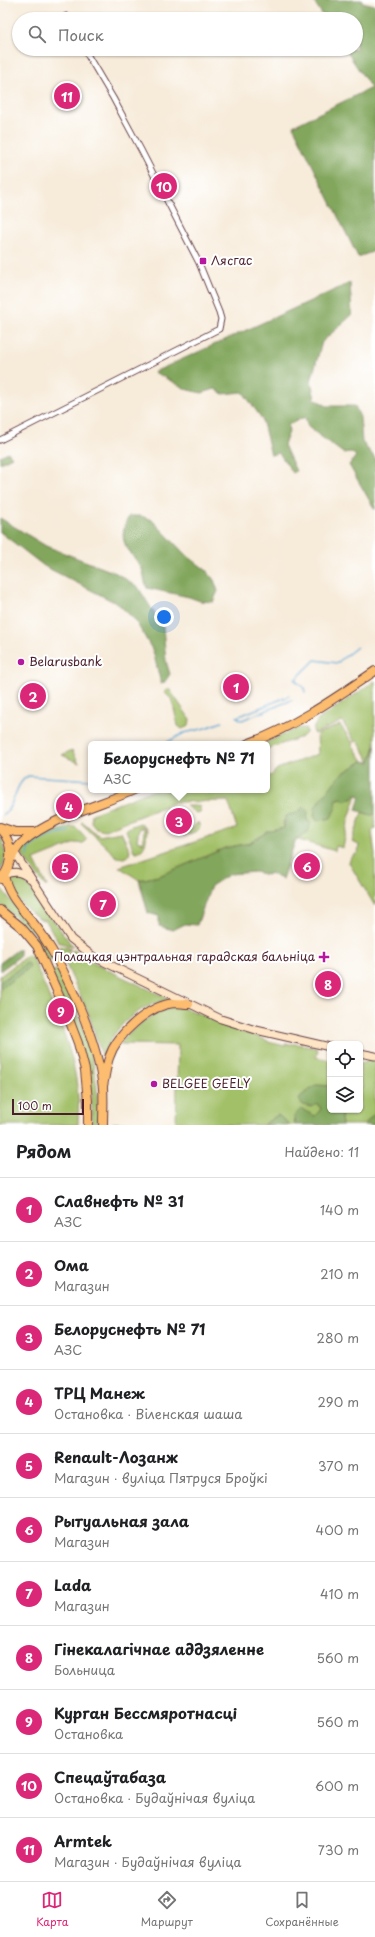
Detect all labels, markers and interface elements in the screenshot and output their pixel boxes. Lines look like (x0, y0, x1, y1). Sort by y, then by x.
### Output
search box (12, 12, 363, 56)
icon: search (26, 23, 48, 45)
text: Поиск (58, 23, 104, 46)
pin: 11 (54, 81, 80, 111)
pin: 10 (151, 171, 177, 201)
place label: Лясгас (211, 251, 252, 269)
marker: Лясгас (198, 256, 208, 266)
your location (154, 607, 174, 627)
place label: Belarusbank (29, 652, 102, 670)
marker: Belarusbank (16, 657, 26, 667)
pin: 1 (223, 672, 249, 702)
pin: 2 (20, 681, 46, 711)
popup (88, 741, 270, 793)
text: Белоруснефть № 71 (103, 746, 255, 769)
text: АЗС (103, 769, 131, 788)
pin: 4 (56, 791, 82, 821)
pin: 3 (166, 806, 192, 836)
pin: 6 (294, 851, 320, 881)
pin: 5 (52, 852, 78, 882)
pin: 7 (90, 889, 116, 919)
place label: Полацкая цэнтральная гарадская бальніца (54, 947, 316, 965)
marker: Полацкая цэнтральная гарадская бальніца (318, 951, 330, 963)
pin: 8 (315, 969, 341, 999)
pin: 9 (48, 996, 74, 1026)
map controls (327, 1041, 363, 1113)
button: locate (327, 1041, 363, 1077)
place label: BELGEE GEELY (162, 1074, 251, 1092)
button: layers (327, 1077, 363, 1113)
marker: BELGEE GEELY (149, 1079, 159, 1089)
scale bar (12, 1097, 84, 1116)
text: 100 m (18, 1097, 52, 1114)
text: Рядом (16, 1138, 71, 1164)
text: Найдено: 11 (284, 1142, 359, 1161)
text: Славнефть № 31 (54, 1189, 184, 1212)
text: 1 (26, 1200, 32, 1219)
text: 140 m (320, 1200, 359, 1219)
text: АЗС (54, 1212, 82, 1231)
text: Ома (54, 1253, 89, 1276)
text: 2 (24, 1264, 34, 1283)
text: 210 m (320, 1264, 359, 1283)
text: Магазин (54, 1276, 110, 1295)
text: Белоруснефть № 71 (54, 1317, 205, 1340)
text: 3 (25, 1328, 33, 1347)
text: 280 m (317, 1328, 359, 1347)
text: АЗС (54, 1340, 82, 1359)
text: ТРЦ Манеж (54, 1381, 145, 1404)
text: 4 (25, 1392, 33, 1411)
text: 290 m (318, 1392, 359, 1411)
text: Остановка · Віленская шаша (54, 1404, 242, 1423)
text: Renault-Лозанж (54, 1445, 178, 1468)
text: 5 (25, 1456, 33, 1475)
text: 370 m (318, 1456, 359, 1475)
text: Магазин · вуліца Пятруся Броўкі (54, 1468, 268, 1487)
text: Рытуальная зала (54, 1509, 189, 1532)
text: 6 (24, 1520, 34, 1539)
text: 400 m (316, 1520, 359, 1539)
text: Магазин (54, 1532, 110, 1551)
text: Lada (54, 1573, 92, 1596)
text: 7 (25, 1584, 33, 1603)
text: 410 m (320, 1584, 359, 1603)
text: Магазин (54, 1596, 110, 1615)
text: Гінекалагічнае аддзяленне (54, 1637, 264, 1660)
text: 8 (25, 1648, 33, 1667)
text: 560 m (317, 1648, 359, 1667)
text: Больница (54, 1660, 115, 1679)
text: Курган Бессмяротнасці (54, 1701, 237, 1724)
text: 9 (25, 1712, 33, 1731)
text: 560 m (317, 1712, 359, 1731)
text: Остановка (54, 1724, 123, 1743)
text: Спецаўтабаза (54, 1765, 166, 1788)
text: 10 (21, 1776, 37, 1795)
text: 600 m (315, 1776, 359, 1795)
text: Остановка · Будаўнічая вуліца (54, 1788, 255, 1807)
text: Armtek (54, 1829, 112, 1852)
text: 11 (23, 1840, 35, 1859)
text: 730 m (318, 1840, 359, 1859)
text: Магазин · Будаўнічая вуліца (54, 1852, 242, 1871)
tab: Карта (36, 1889, 68, 1930)
tab: Маршрут (141, 1889, 193, 1930)
tab: Сохранённые (265, 1889, 339, 1930)

